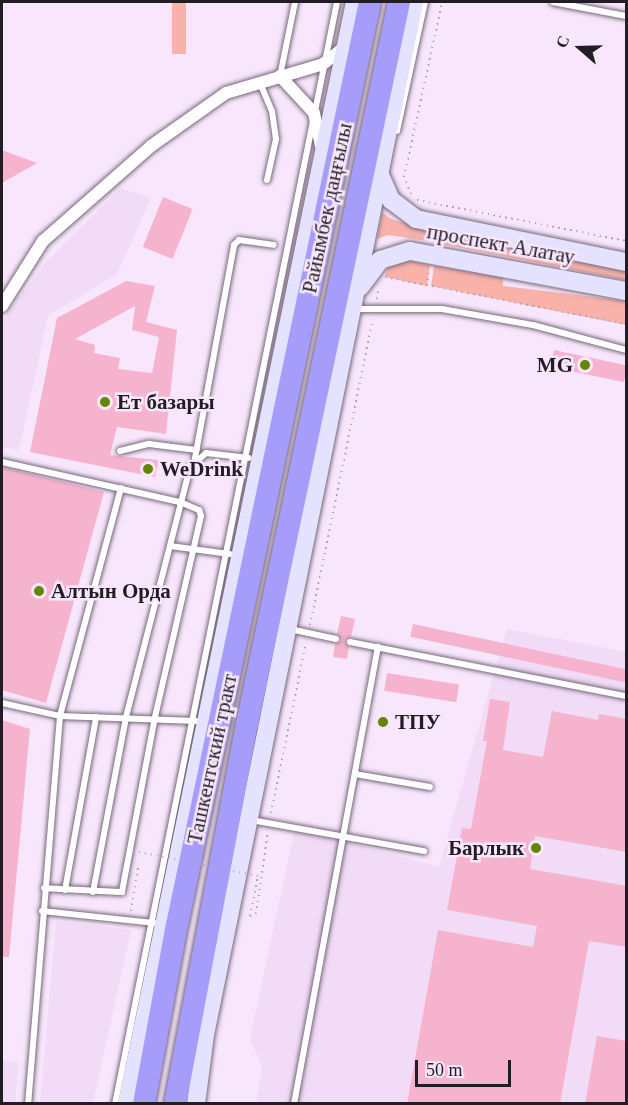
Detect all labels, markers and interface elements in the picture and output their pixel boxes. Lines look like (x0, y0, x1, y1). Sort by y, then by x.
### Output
north arrow (550, 18, 610, 78)
text: С (553, 33, 573, 50)
street label: Райымбек даңғылы (297, 121, 357, 295)
street label: проспект Алатау (425, 219, 577, 269)
place label: MG (537, 352, 573, 378)
marker: MG (578, 358, 592, 372)
place label: Ет базары (117, 389, 215, 415)
marker: Ет базары (98, 395, 112, 409)
place label: WeDrink (160, 456, 243, 482)
marker: WeDrink (141, 462, 155, 476)
place label: Алтын Орда (51, 578, 171, 604)
marker: Алтын Орда (32, 584, 46, 598)
street label: Ташкентский тракт (182, 672, 242, 846)
place label: ТПУ (395, 709, 441, 735)
marker: ТПУ (376, 715, 390, 729)
place label: Барлык (448, 835, 524, 861)
marker: Барлык (529, 841, 543, 855)
scale bar (418, 1048, 514, 1086)
text: 50 m (426, 1060, 463, 1080)

